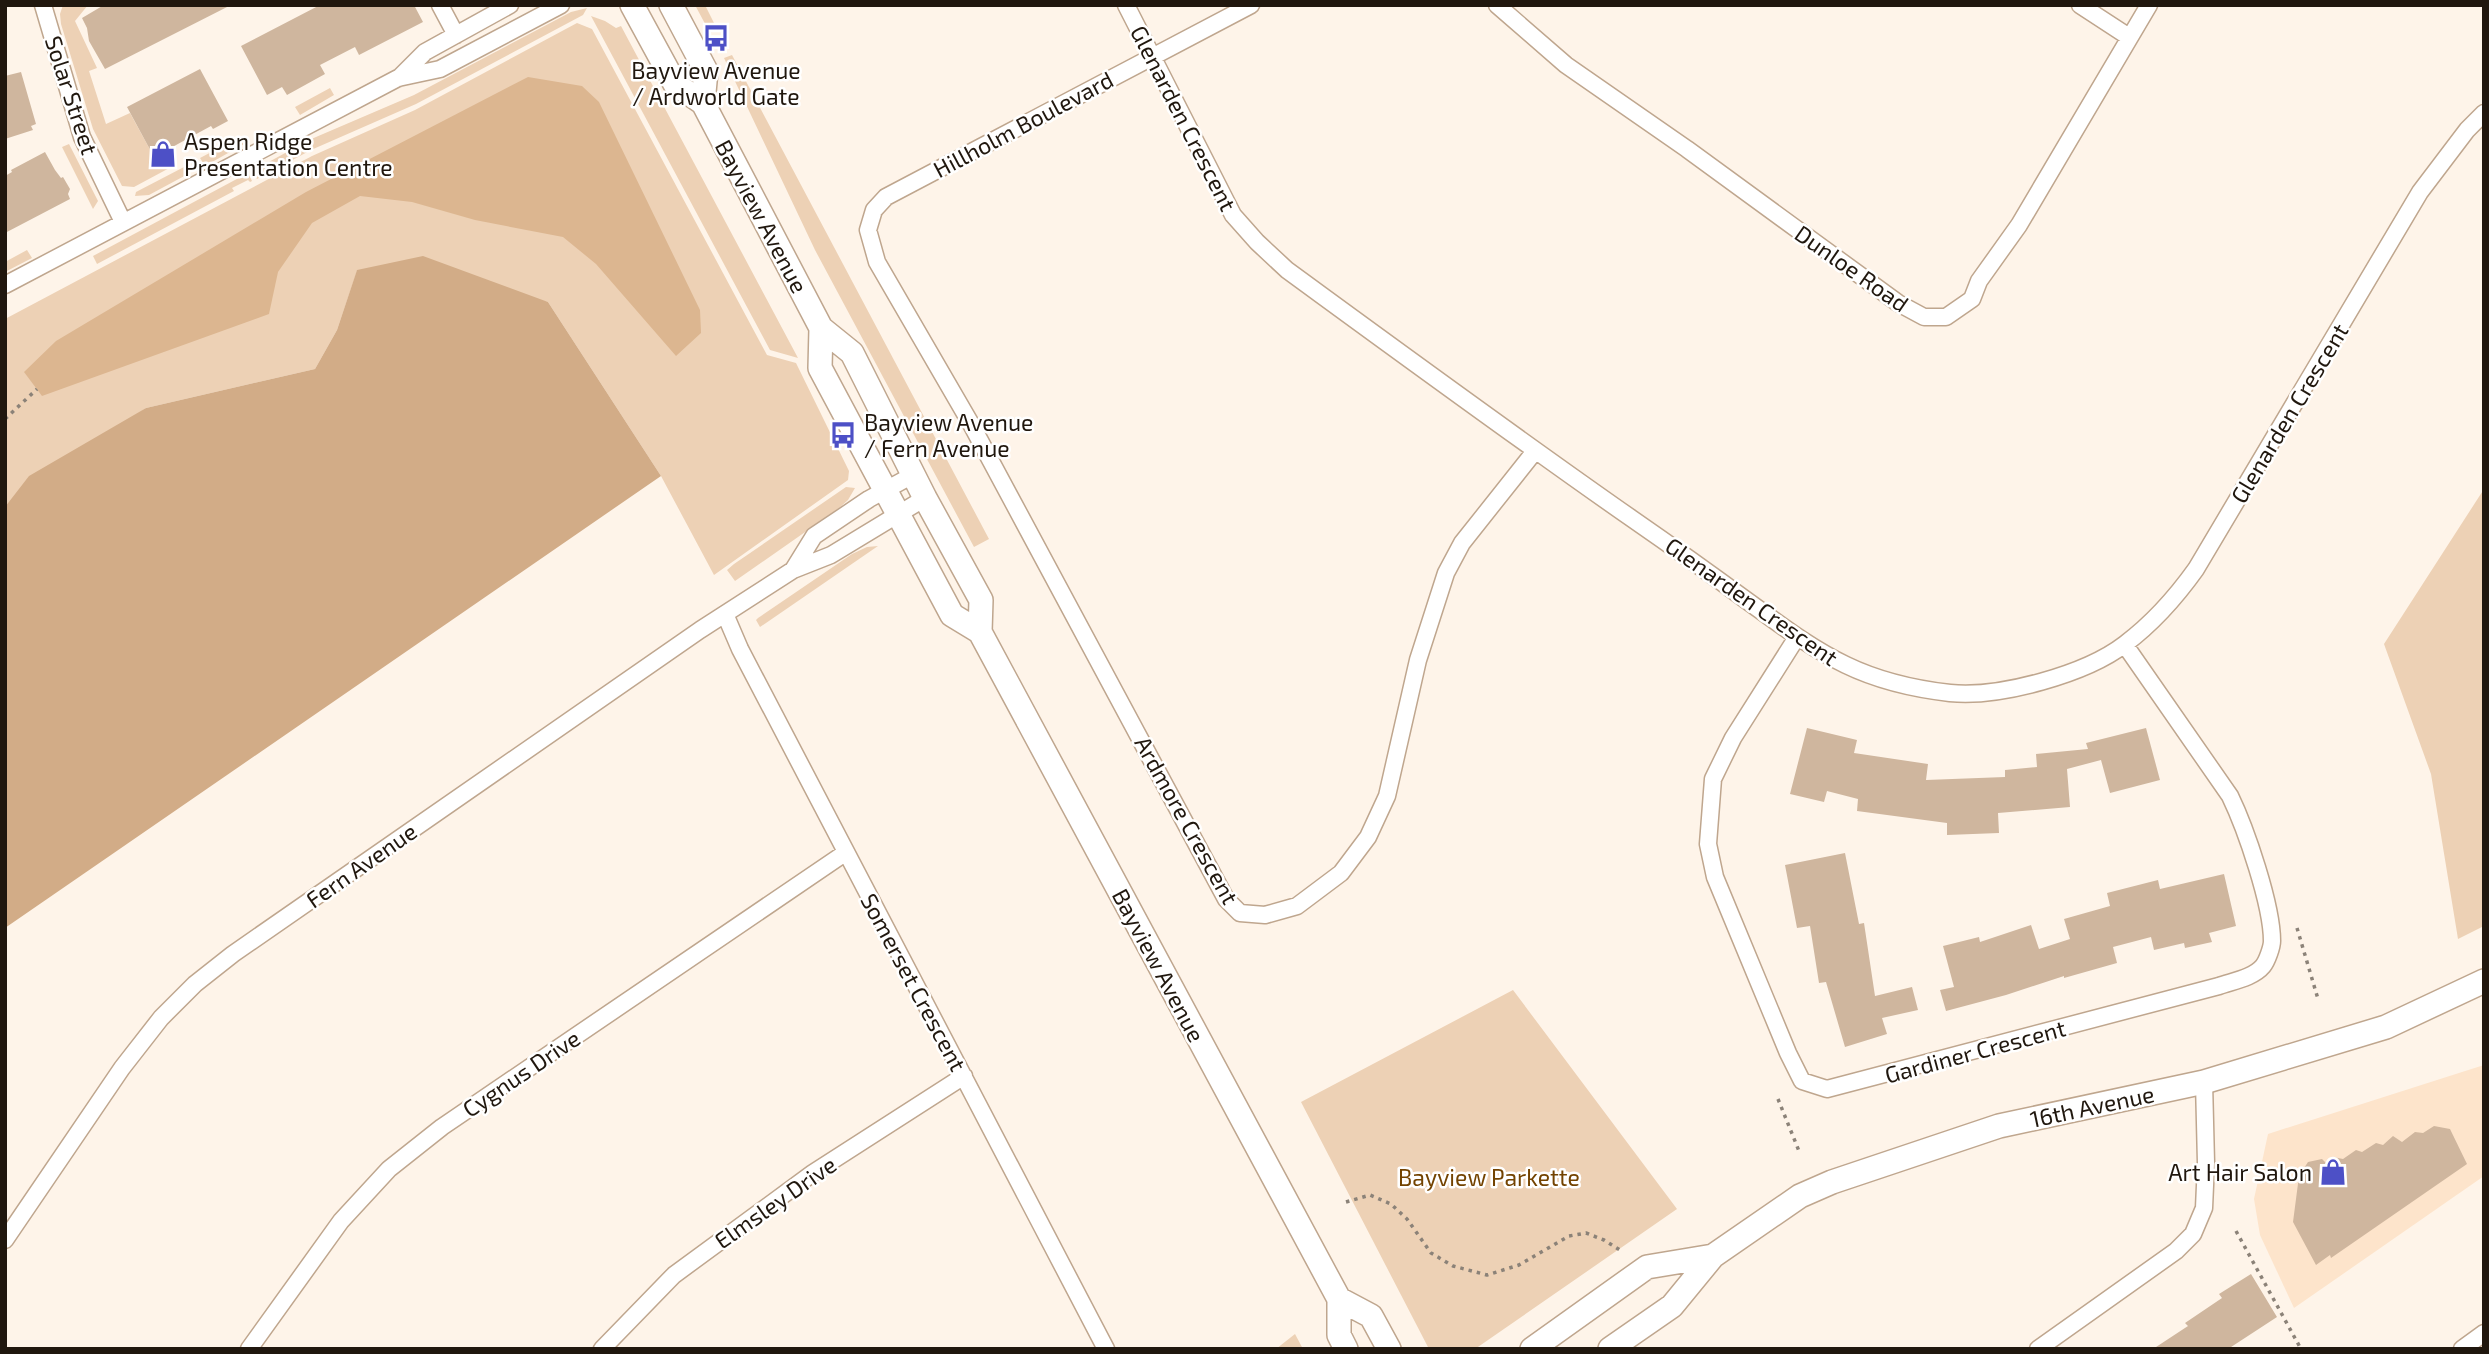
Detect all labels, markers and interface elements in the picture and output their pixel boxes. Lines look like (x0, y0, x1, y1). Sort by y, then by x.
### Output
street label: Glenarden Crescent (1125, 21, 1243, 216)
bus stop icon: Bayview Avenue / Ardworld Gate (701, 23, 731, 53)
street label: Solar Street (40, 32, 104, 158)
place label: Bayview Avenue / Ardworld Gate (631, 56, 801, 110)
street label: Hillholm Boulevard (928, 65, 1118, 183)
place label: Aspen Ridge Presentation Centre (184, 127, 393, 181)
street label: Bayview Avenue (710, 135, 814, 297)
shop icon: Aspen Ridge Presentation Centre (148, 139, 178, 169)
street label: Dunloe Road (1790, 219, 1914, 317)
street label: Glenarden Crescent (2224, 318, 2354, 508)
place label: Bayview Avenue / Fern Avenue (864, 408, 1033, 462)
bus stop icon: Bayview Avenue / Fern Avenue (828, 420, 858, 450)
street label: Glenarden Crescent (1660, 531, 1844, 671)
street label: Ardmore Crescent (1129, 731, 1245, 909)
street label: Fern Avenue (300, 817, 422, 913)
street label: Bayview Avenue (1107, 884, 1211, 1046)
street label: Somerset Crescent (855, 888, 973, 1076)
street label: Gardiner Crescent (1881, 1013, 2069, 1089)
street label: Cygnus Drive (457, 1023, 585, 1123)
street label: 16th Avenue (2027, 1079, 2157, 1133)
street label: Elmsley Drive (709, 1150, 841, 1254)
shop icon: Art Hair Salon (2318, 1157, 2348, 1187)
place label: Art Hair Salon (2168, 1158, 2312, 1186)
park label: Bayview Parkette (1398, 1163, 1580, 1191)

